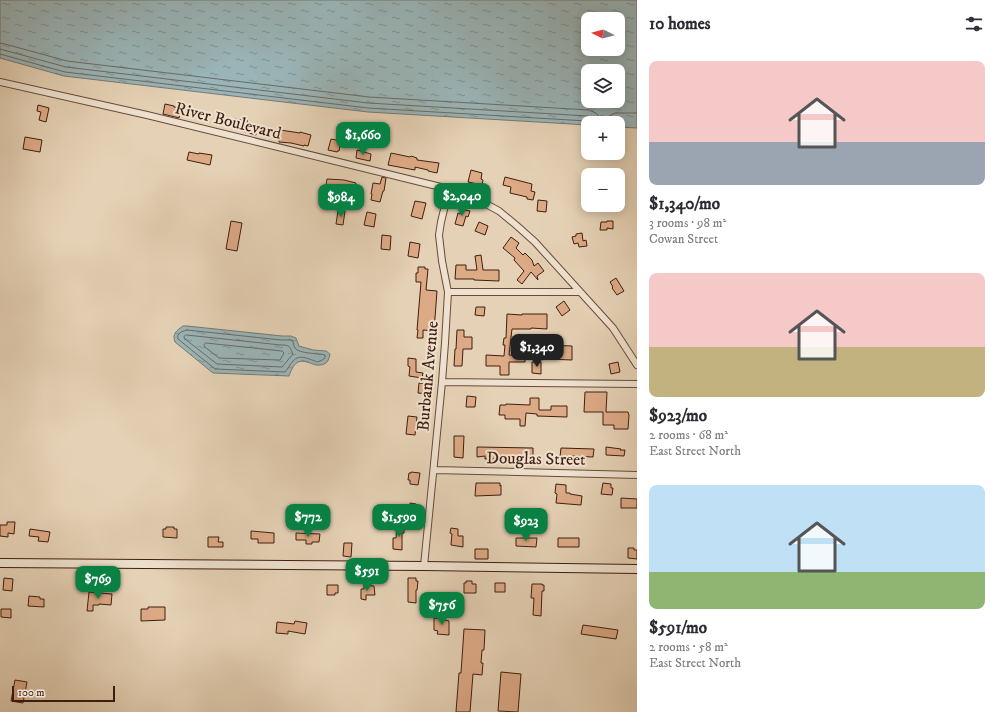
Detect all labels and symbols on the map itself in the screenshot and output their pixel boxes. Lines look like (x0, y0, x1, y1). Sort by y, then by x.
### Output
north arrow (581, 12, 625, 56)
street label: River Boulevard (172, 97, 284, 145)
pin: $1,660 (330, 122, 396, 156)
pin: $2,040 (429, 183, 495, 217)
pin: $984 (317, 184, 365, 218)
street label: Burbank Avenue (412, 320, 444, 432)
pin: $1,340 (504, 334, 570, 368)
street label: Douglas Street (486, 447, 586, 471)
pin: $772 (284, 504, 332, 538)
pin: $1,590 (366, 504, 432, 538)
pin: $923 (502, 508, 550, 542)
pin: $591 (343, 558, 391, 592)
pin: $769 (74, 566, 122, 600)
pin: $756 (418, 592, 466, 626)
scale bar (12, 684, 115, 703)

